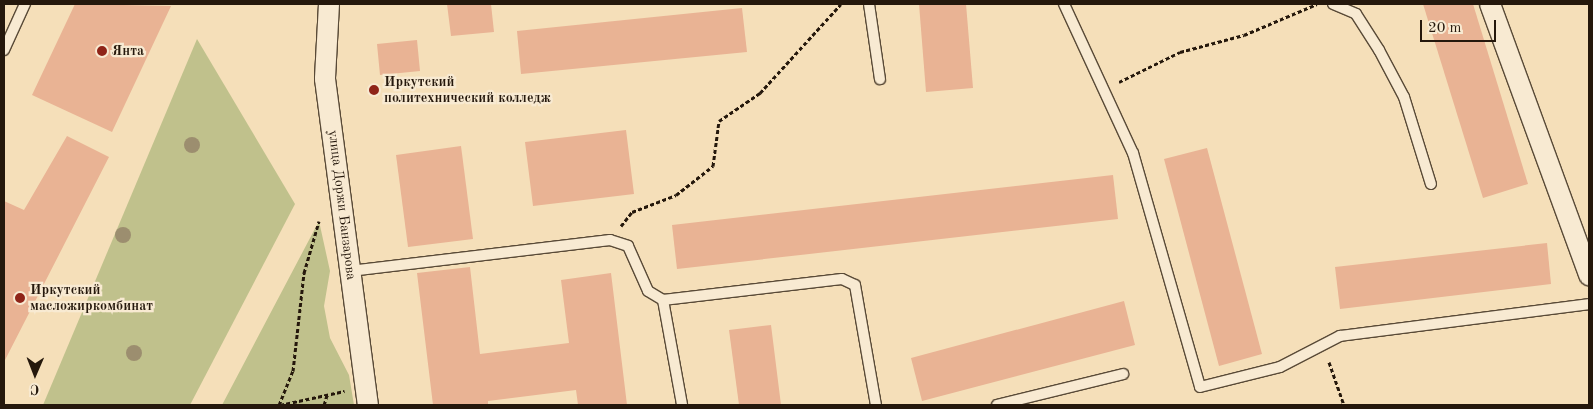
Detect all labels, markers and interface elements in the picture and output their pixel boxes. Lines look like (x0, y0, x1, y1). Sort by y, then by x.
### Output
scale bar (1423, 10, 1499, 42)
text: 20 m (1428, 21, 1462, 36)
place label: Янта (112, 43, 144, 59)
marker: Янта (96, 45, 108, 57)
place label: Иркутский политехнический колледж (384, 74, 551, 106)
marker: Иркутский политехнический колледж (368, 84, 380, 96)
street label: улица Доржи Банзарова (324, 129, 360, 281)
place label: Иркутский масложиркомбинат (30, 282, 153, 314)
marker: Иркутский масложиркомбинат (14, 292, 26, 304)
north arrow (10, 349, 60, 399)
text: С (30, 382, 39, 396)

